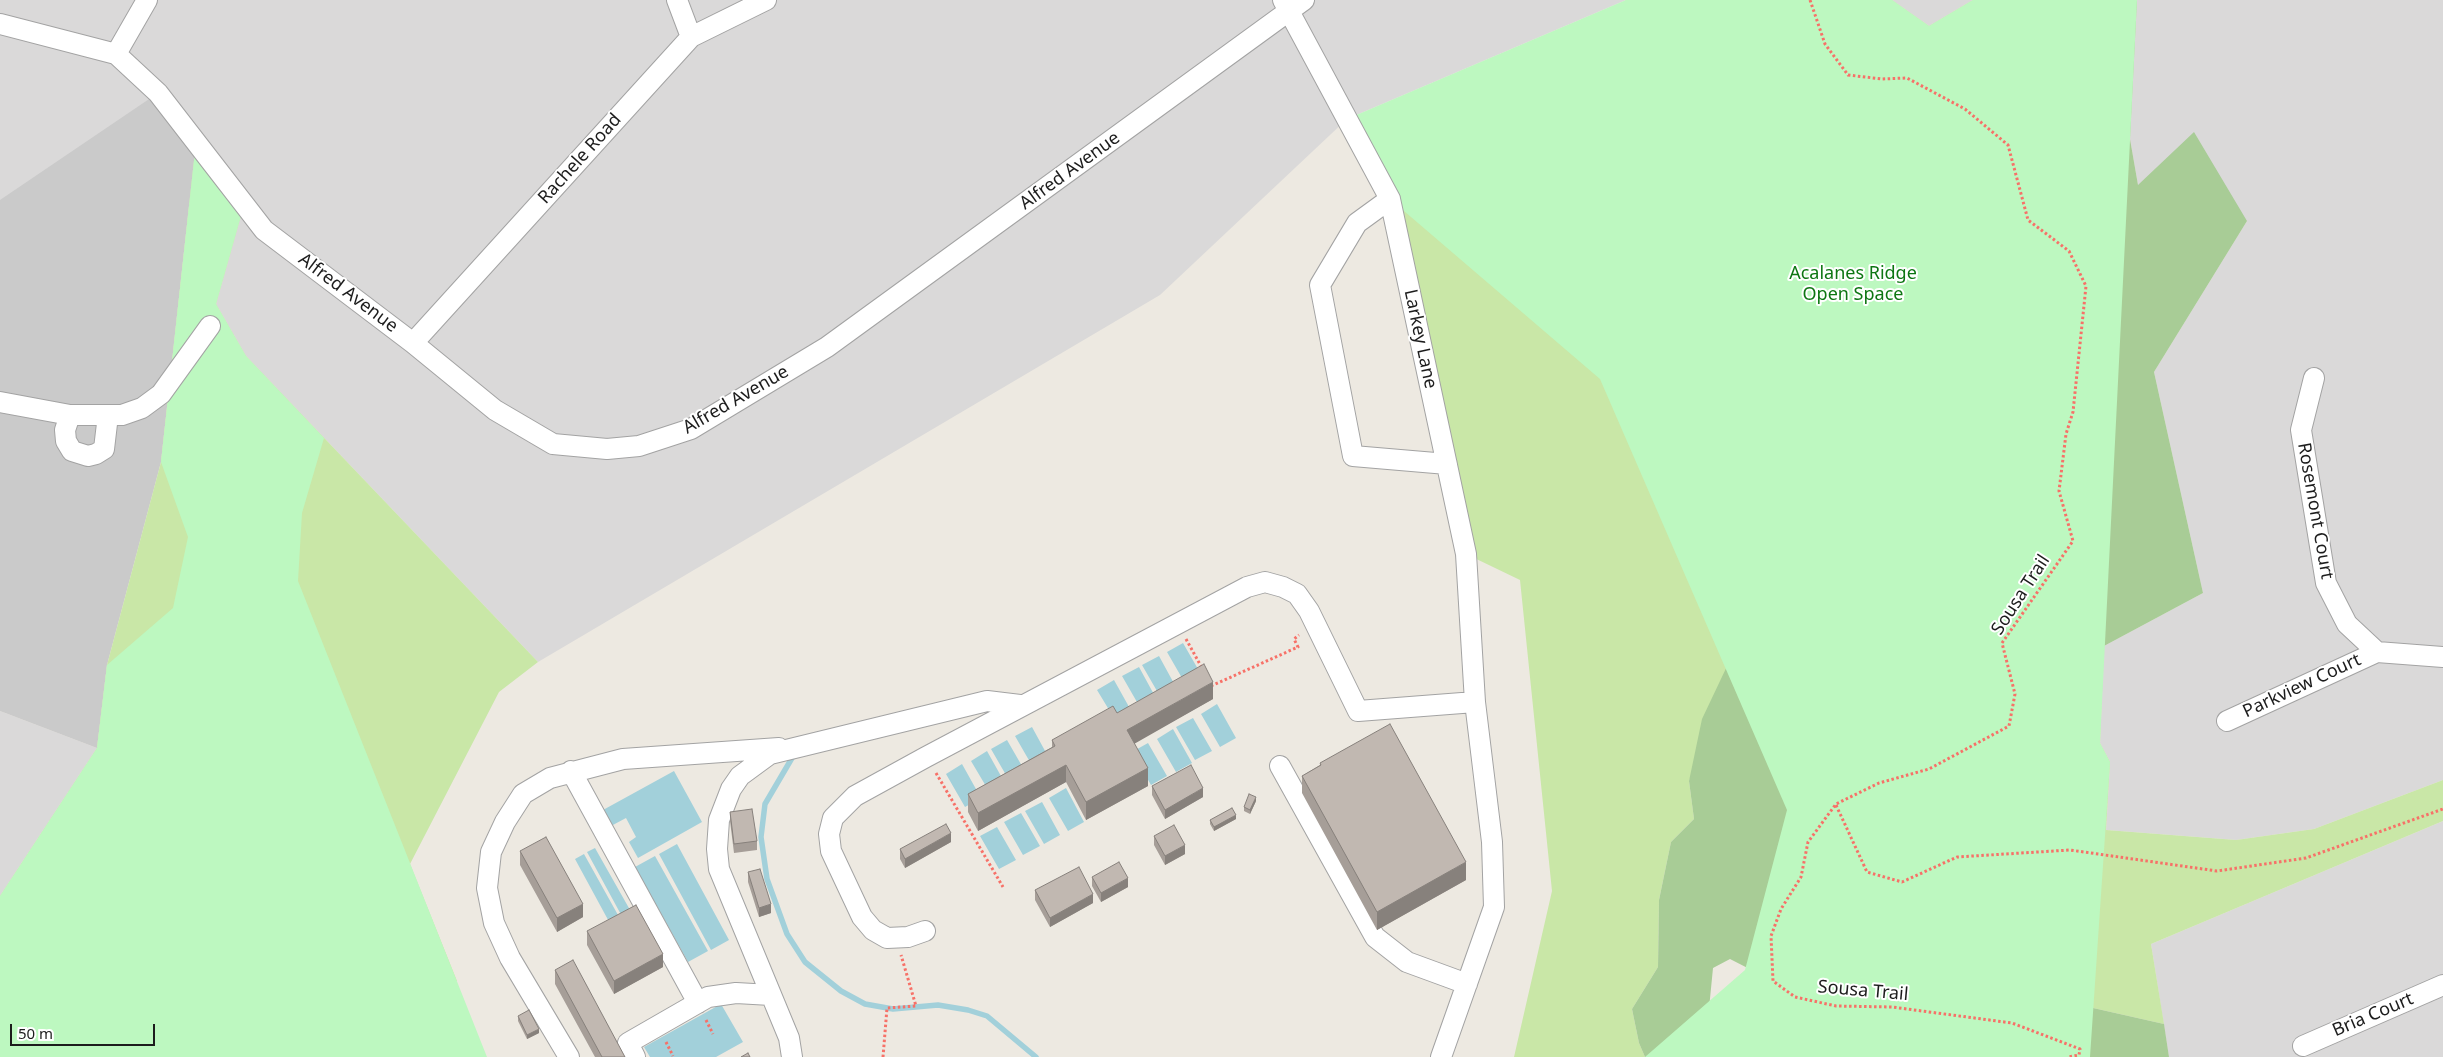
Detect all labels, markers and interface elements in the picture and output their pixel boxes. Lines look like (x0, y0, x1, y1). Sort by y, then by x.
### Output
street label: Rachele Road (534, 109, 626, 209)
street label: Alfred Avenue (1016, 127, 1124, 215)
street label: Alfred Avenue (294, 249, 402, 337)
park label: Acalanes Ridge Open Space (1789, 263, 1917, 306)
street label: Larkey Lane (1399, 287, 1441, 391)
street label: Alfred Avenue (679, 361, 793, 439)
street label: Rosemont Court (2292, 441, 2338, 581)
street label: Sousa Trail (1987, 551, 2055, 639)
street label: Parkview Court (2240, 649, 2364, 723)
street label: Sousa Trail (1817, 976, 1909, 1006)
street label: Bria Court (2329, 988, 2417, 1042)
scale bar (12, 1014, 158, 1046)
text: 50 m (18, 1023, 53, 1043)

